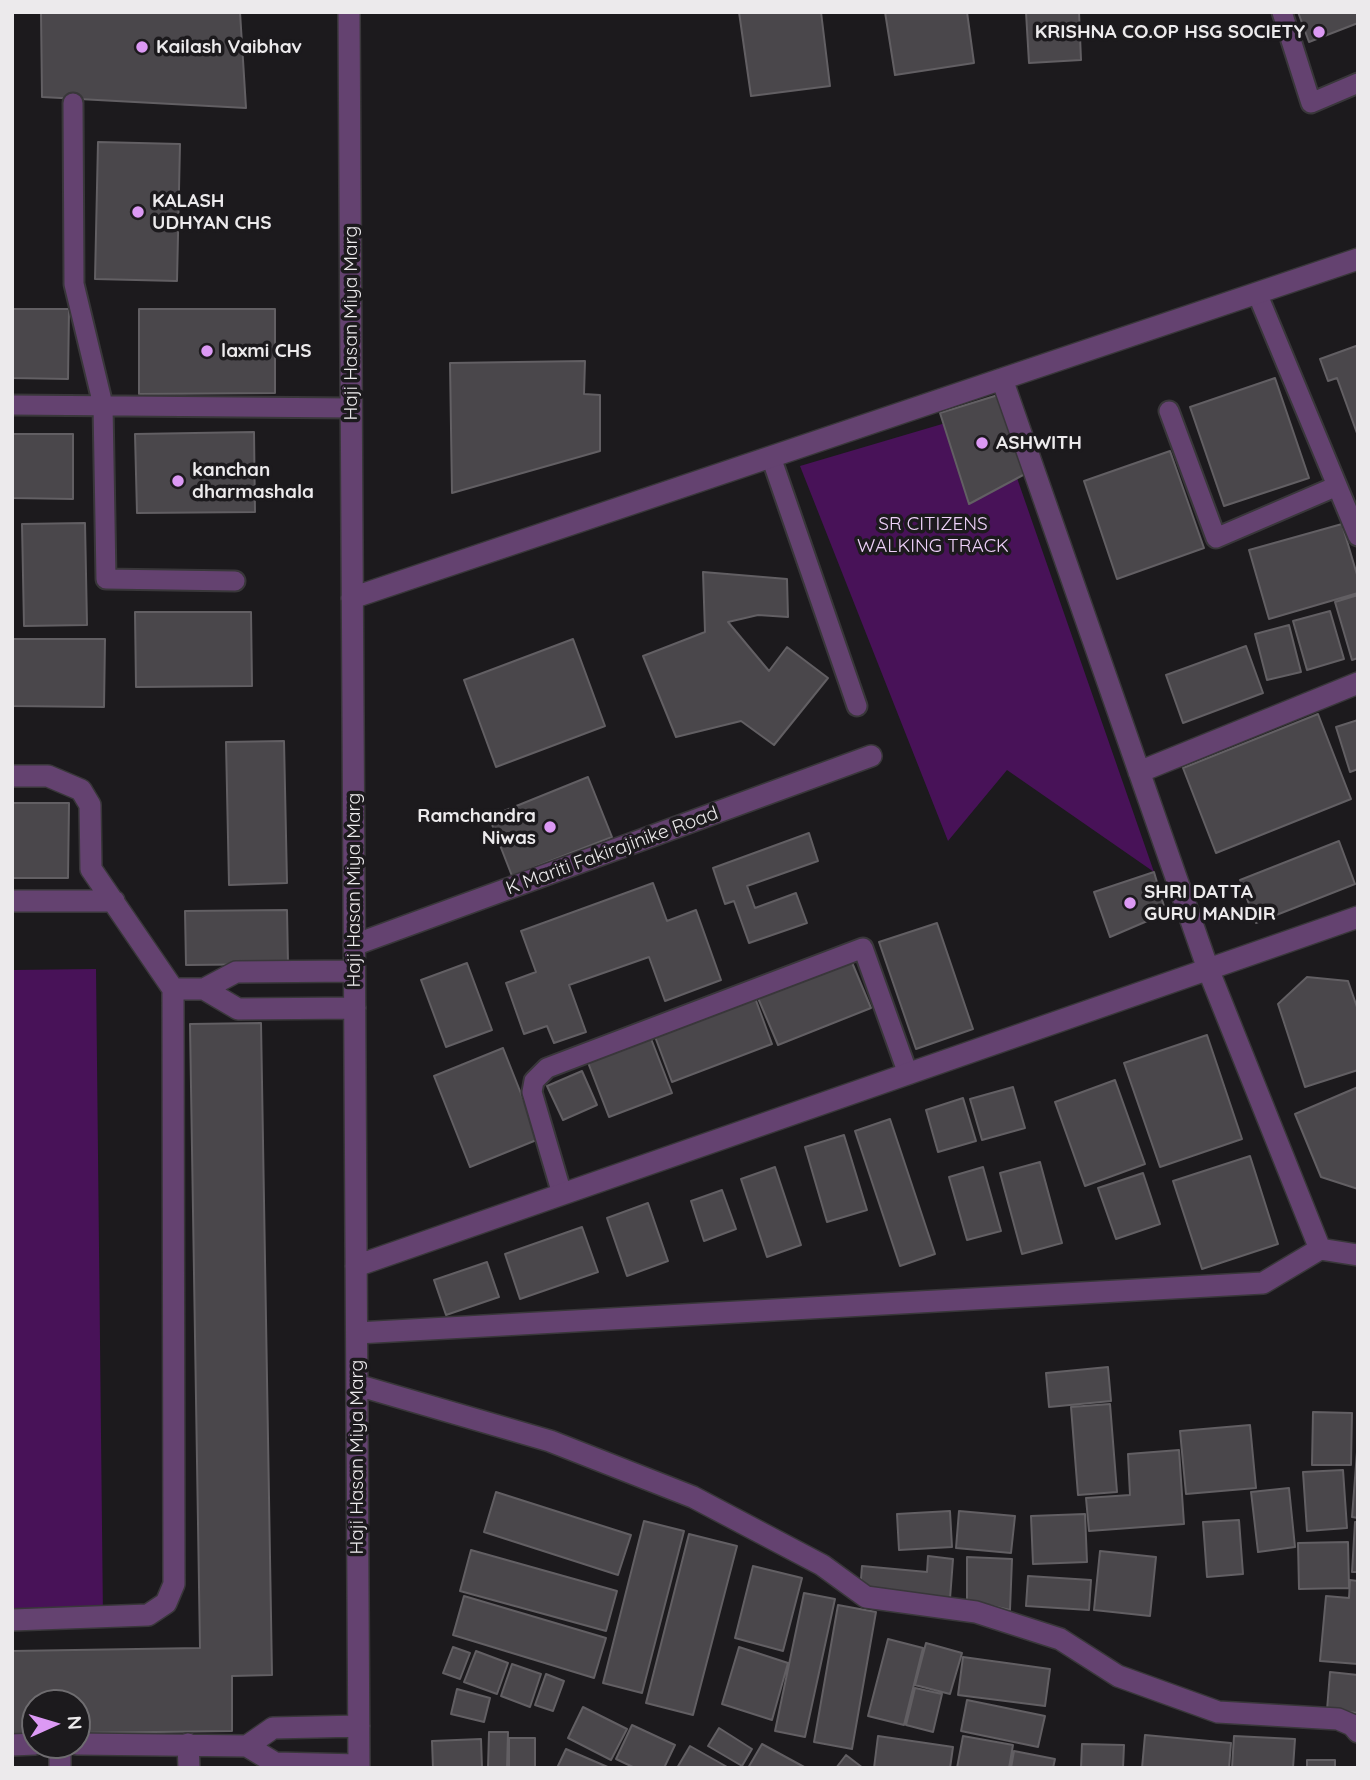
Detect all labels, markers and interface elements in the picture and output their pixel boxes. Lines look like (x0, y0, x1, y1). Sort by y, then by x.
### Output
place label: KRISHNA CO.OP HSG SOCIETY (1035, 21, 1305, 43)
marker: KRISHNA CO.OP HSG SOCIETY (1311, 24, 1327, 40)
place label: Kailash Vaibhav (156, 36, 302, 58)
marker: Kailash Vaibhav (134, 39, 150, 55)
place label: KALASH UDHYAN CHS (152, 190, 271, 234)
marker: KALASH UDHYAN CHS (130, 204, 146, 220)
street label: Haji Hasan Miya Marg (340, 226, 362, 420)
place label: laxmi CHS (221, 340, 312, 362)
marker: laxmi CHS (199, 343, 215, 359)
place label: ASHWITH (996, 432, 1082, 454)
marker: ASHWITH (974, 435, 990, 451)
place label: kanchan dharmashala (192, 459, 314, 503)
marker: kanchan dharmashala (170, 473, 186, 489)
park label: SR CITIZENS WALKING TRACK (857, 513, 1009, 557)
street label: Haji Hasan Miya Marg (343, 793, 365, 987)
street label: K Mariti Fakirajinike Road (503, 802, 721, 900)
place label: Ramchandra Niwas (417, 805, 536, 849)
marker: Ramchandra Niwas (542, 819, 558, 835)
place label: SHRI DATTA GURU MANDIR (1144, 881, 1276, 925)
marker: SHRI DATTA GURU MANDIR (1122, 895, 1138, 911)
street label: Haji Hasan Miya Marg (346, 1360, 368, 1554)
north arrow (21, 1689, 91, 1759)
text: N (62, 1715, 87, 1730)

